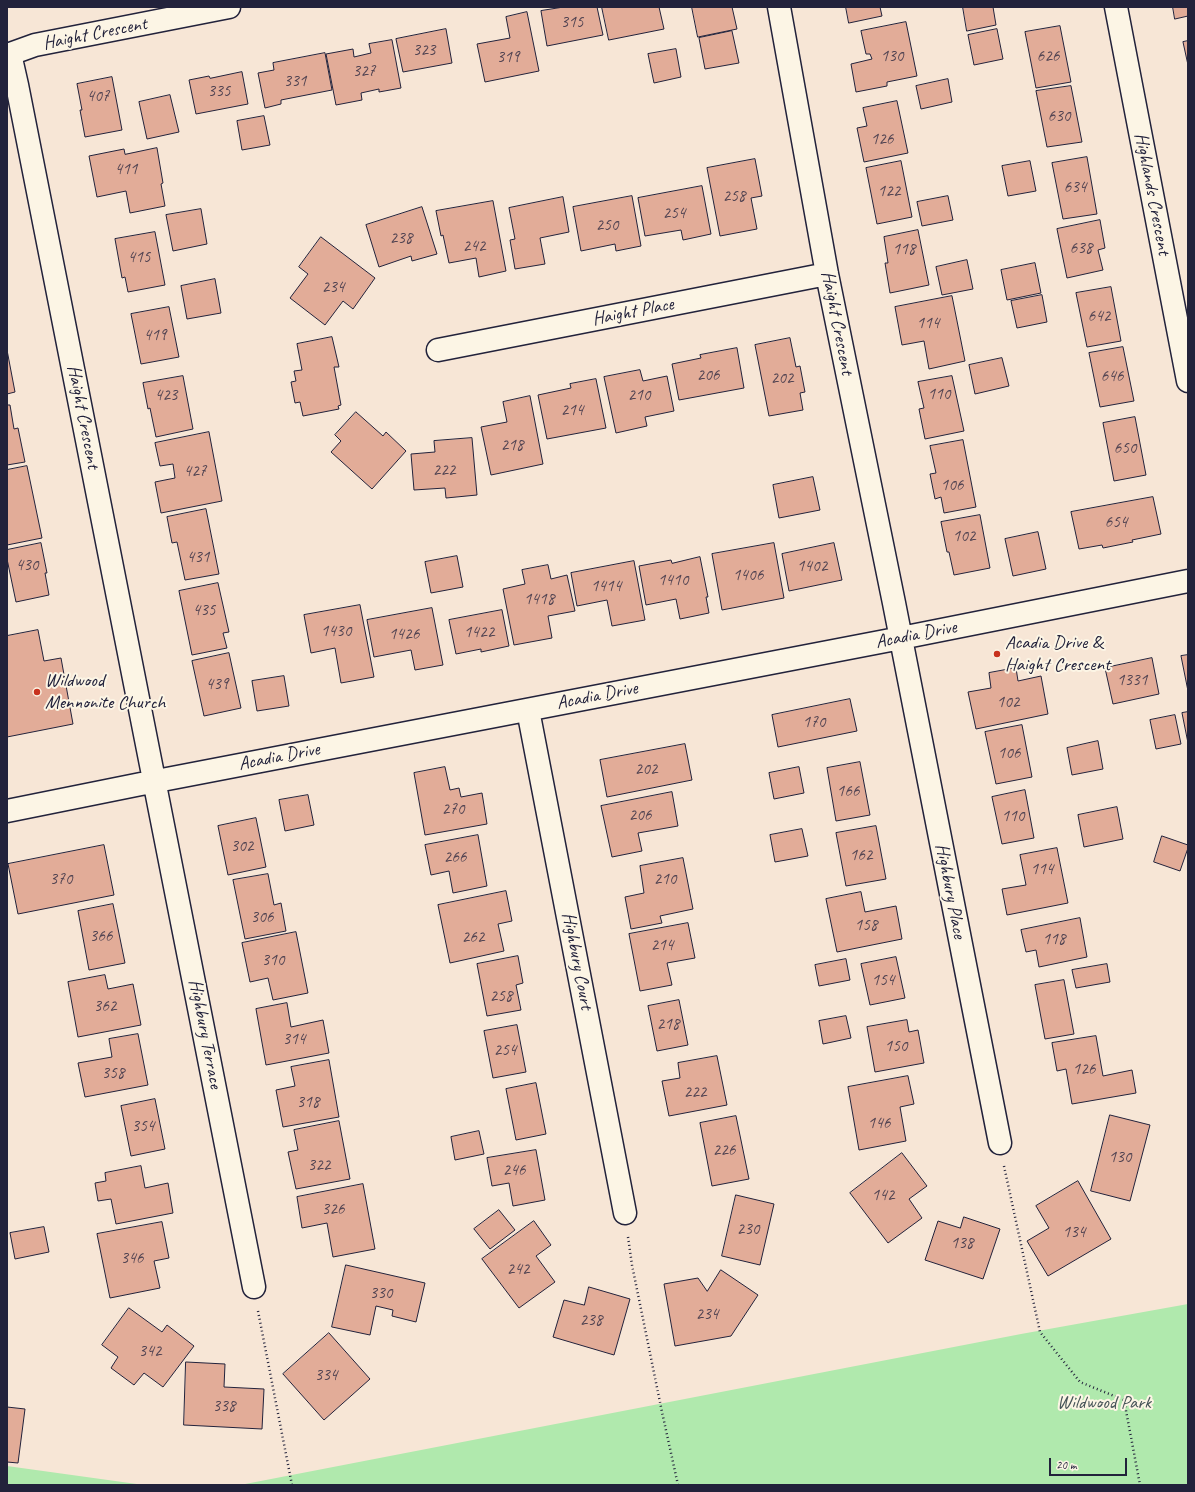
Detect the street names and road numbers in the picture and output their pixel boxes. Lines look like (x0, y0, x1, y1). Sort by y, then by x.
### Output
street label: Haight Crescent (41, 13, 149, 55)
street label: Highlands Crescent (1129, 131, 1175, 257)
street label: Haight Crescent (816, 269, 858, 377)
street label: Haight Place (590, 293, 676, 331)
street label: Haight Crescent (62, 363, 104, 471)
street label: Acadia Drive (874, 616, 958, 654)
street label: Acadia Drive (555, 677, 639, 715)
street label: Acadia Drive (237, 738, 321, 776)
street label: Highbury Place (930, 842, 970, 940)
street label: Highbury Court (556, 910, 598, 1012)
street label: Highbury Terrace (183, 977, 227, 1091)

